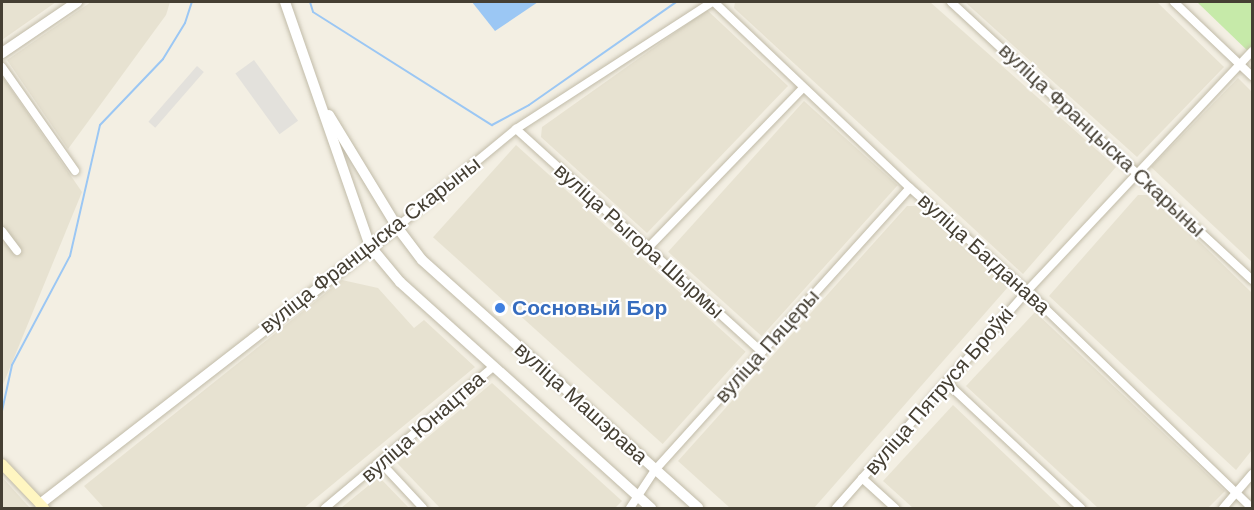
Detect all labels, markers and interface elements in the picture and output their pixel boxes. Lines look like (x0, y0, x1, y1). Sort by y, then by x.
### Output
street label: вуліца Францыска Скарыны (994, 38, 1210, 242)
street label: вуліца Францыска Скарыны (255, 151, 485, 339)
street label: вуліца Рыгора Шырмы (549, 158, 729, 324)
street label: вуліца Багданава (913, 188, 1055, 320)
street label: вуліца Пяцеры (709, 284, 825, 408)
place label: Сосновый Бор (512, 295, 667, 321)
marker: Сосновый Бор (493, 301, 507, 315)
street label: вуліца Пятруся Броўкі (859, 302, 1019, 480)
street label: вуліца Машэрава (509, 337, 653, 469)
street label: вуліца Юнацтва (356, 366, 490, 488)

